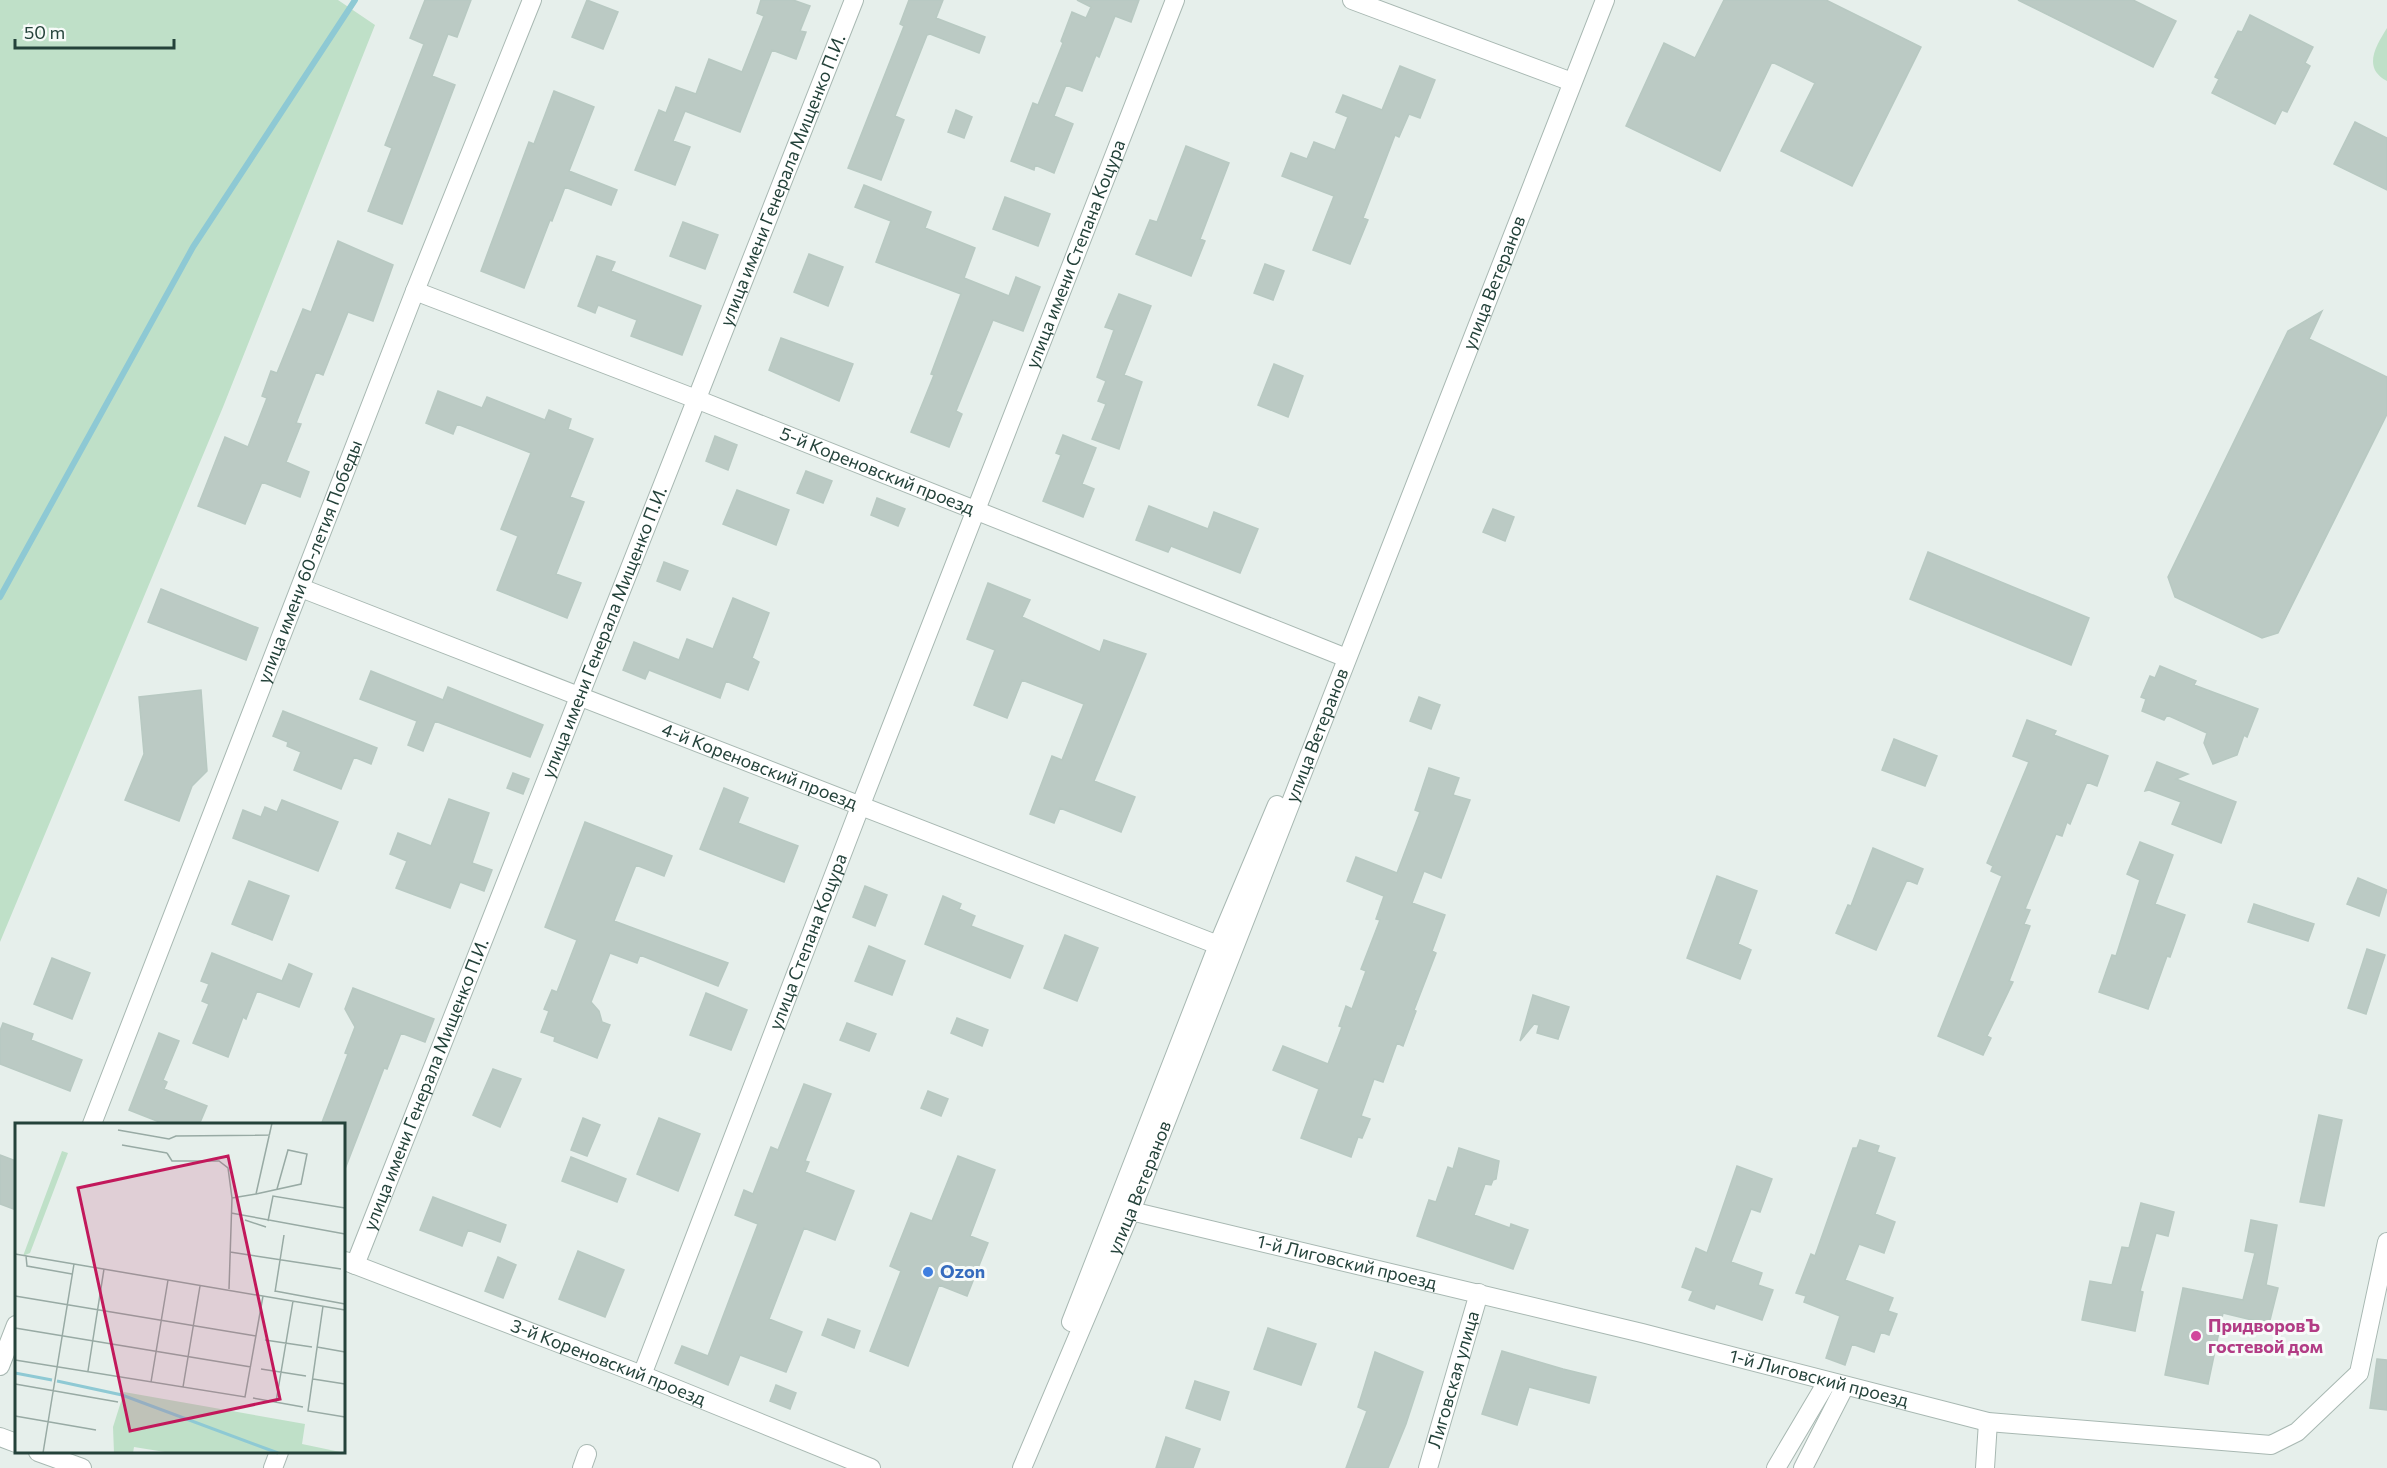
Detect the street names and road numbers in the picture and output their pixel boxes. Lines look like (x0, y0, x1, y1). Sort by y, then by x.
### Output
street label: улица имени Генерала Мищенко П.И. (714, 31, 849, 329)
street label: улица имени Степана Коцура (1020, 136, 1129, 371)
street label: улица Ветеранов (1457, 212, 1530, 353)
street label: 5-й Кореновский проезд (777, 422, 978, 519)
street label: улица имени 60-летия Победы (252, 436, 366, 686)
street label: улица имени Генерала Мищенко П.И. (536, 483, 671, 781)
street label: улица Ветеранов (1280, 665, 1352, 805)
street label: 4-й Кореновский проезд (659, 718, 861, 814)
street label: улица Степана Коцура (764, 850, 851, 1033)
street label: улица имени Генерала Мищенко П.И. (358, 935, 493, 1233)
street label: улица Ветеранов (1102, 1117, 1175, 1257)
street label: 1-й Лиговский проезд (1255, 1230, 1440, 1294)
street label: Лиговская улица (1422, 1308, 1483, 1451)
street label: 3-й Кореновский проезд (508, 1314, 710, 1410)
street label: 1-й Лиговский проезд (1727, 1344, 1911, 1411)

